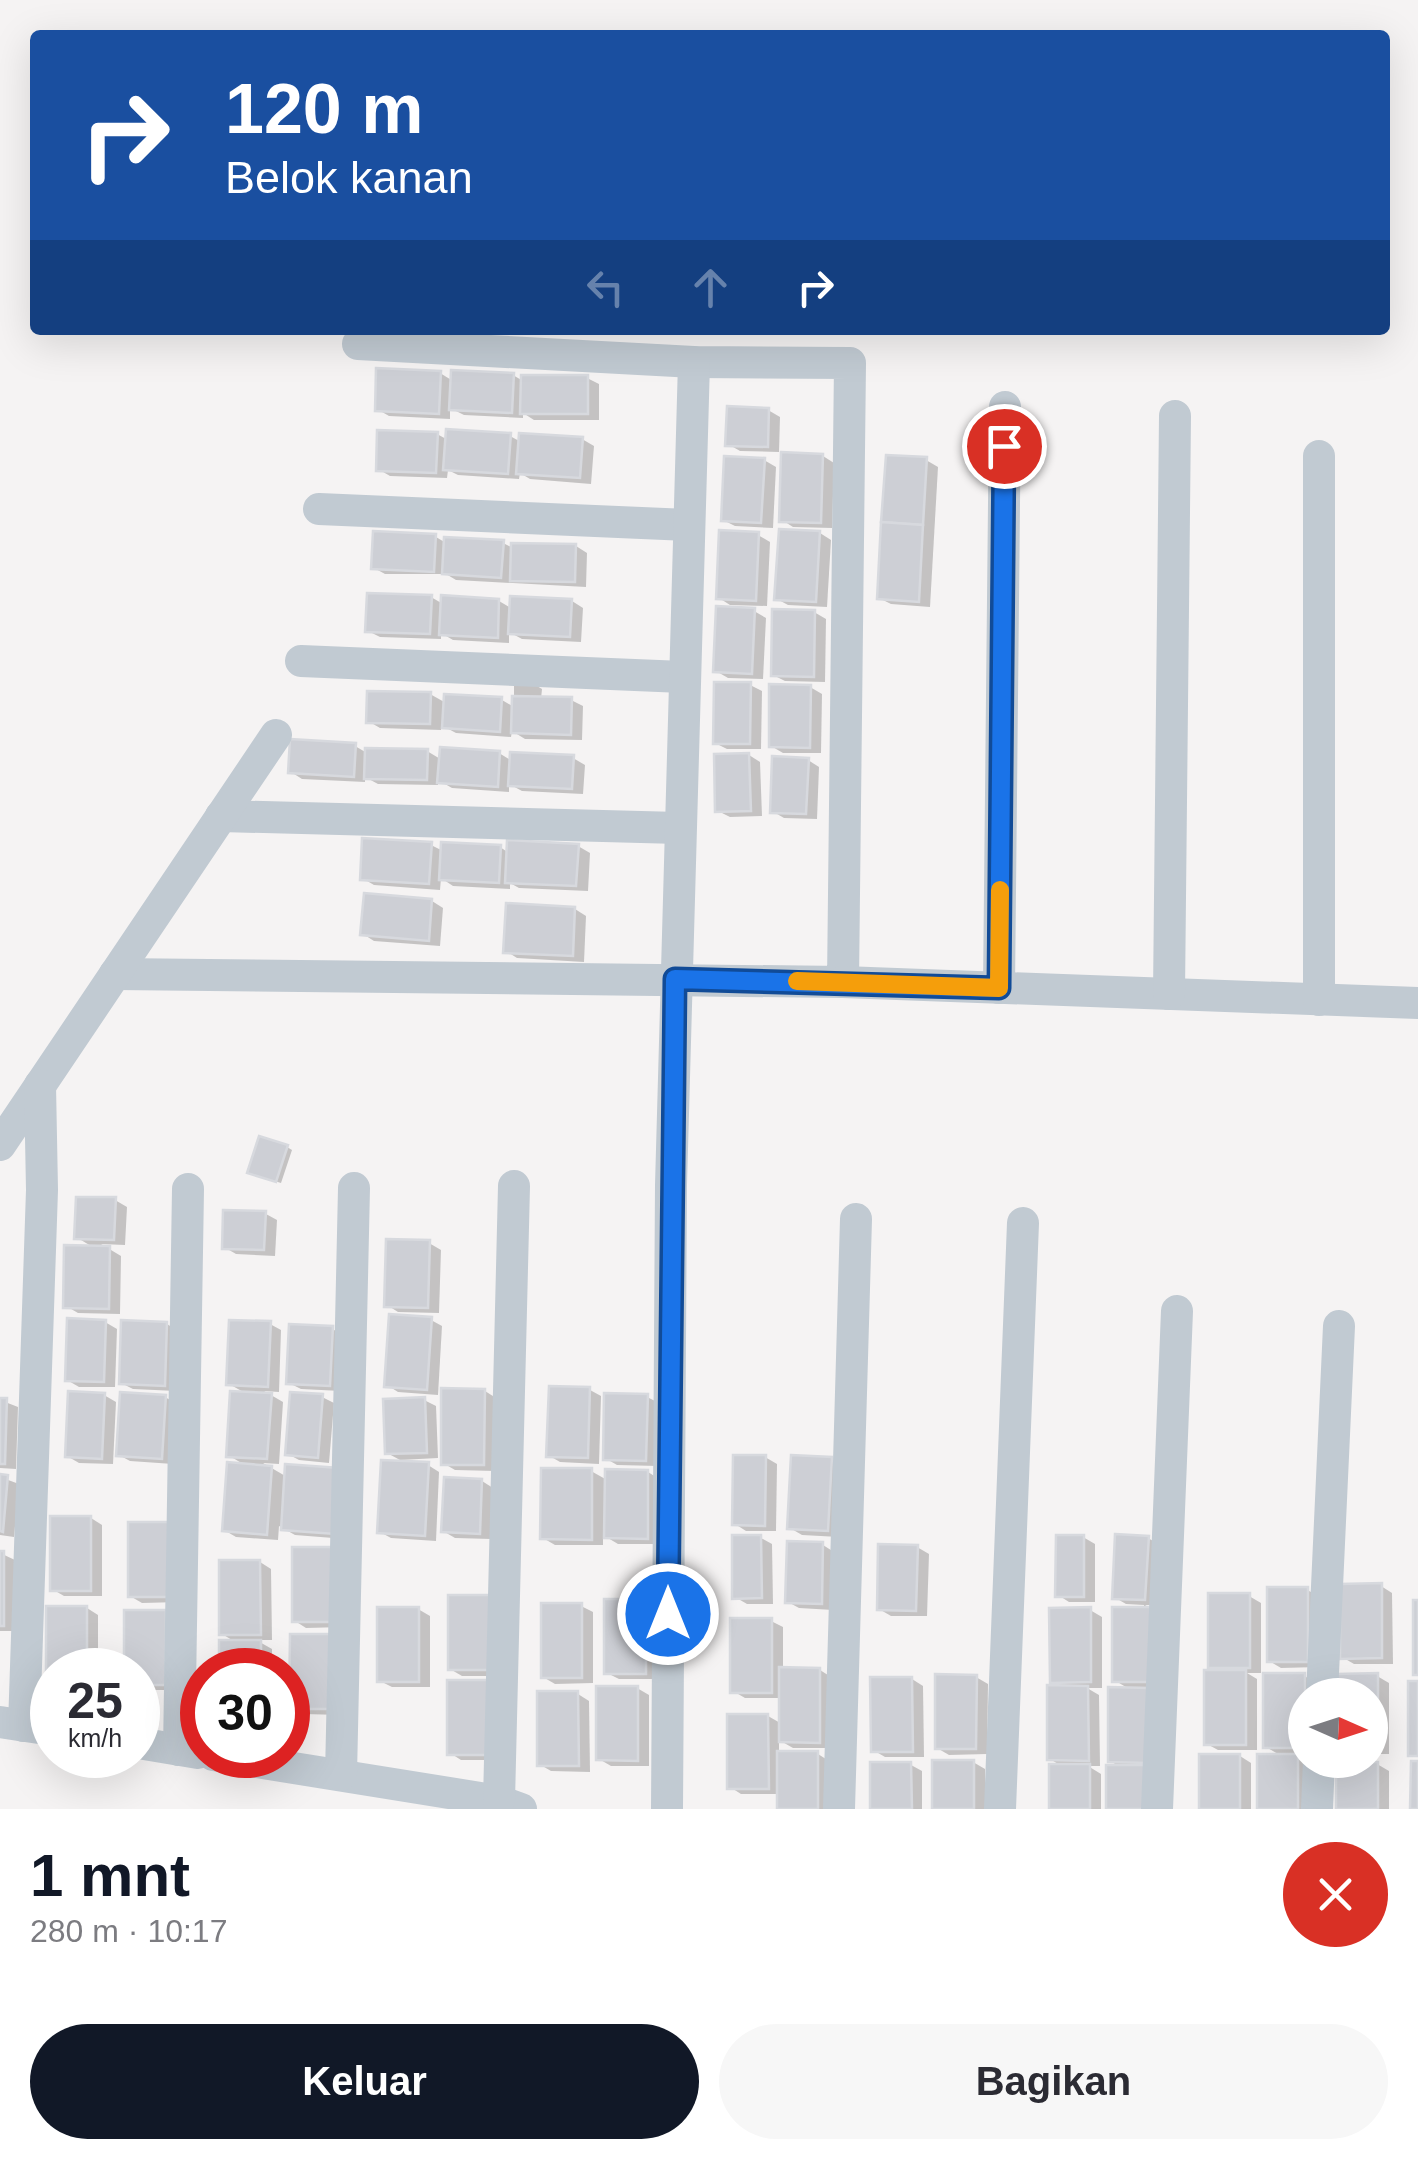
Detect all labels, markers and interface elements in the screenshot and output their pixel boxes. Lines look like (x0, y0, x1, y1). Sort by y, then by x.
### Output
icon: right (60, 70, 190, 200)
text: 120 m (225, 70, 423, 148)
text: Belok kanan (225, 152, 473, 203)
icon: left (578, 260, 633, 315)
icon: ahead (683, 260, 738, 315)
icon: right (788, 260, 843, 315)
pin (962, 404, 1047, 489)
icon: arrive (977, 419, 1032, 474)
position arrow (616, 1562, 720, 1666)
speed limit sign: 30 (180, 1648, 310, 1778)
text: 25 (67, 1673, 123, 1729)
north arrow (1288, 1678, 1388, 1778)
map controls (1288, 1678, 1388, 1778)
text: km/h (68, 1724, 122, 1752)
text: 1 mnt (30, 1842, 190, 1909)
button: close (1283, 1842, 1388, 1947)
text: 280 m · 10:17 (30, 1913, 227, 1949)
button: Keluar (30, 2024, 699, 2139)
button: Bagikan (719, 2024, 1388, 2139)

